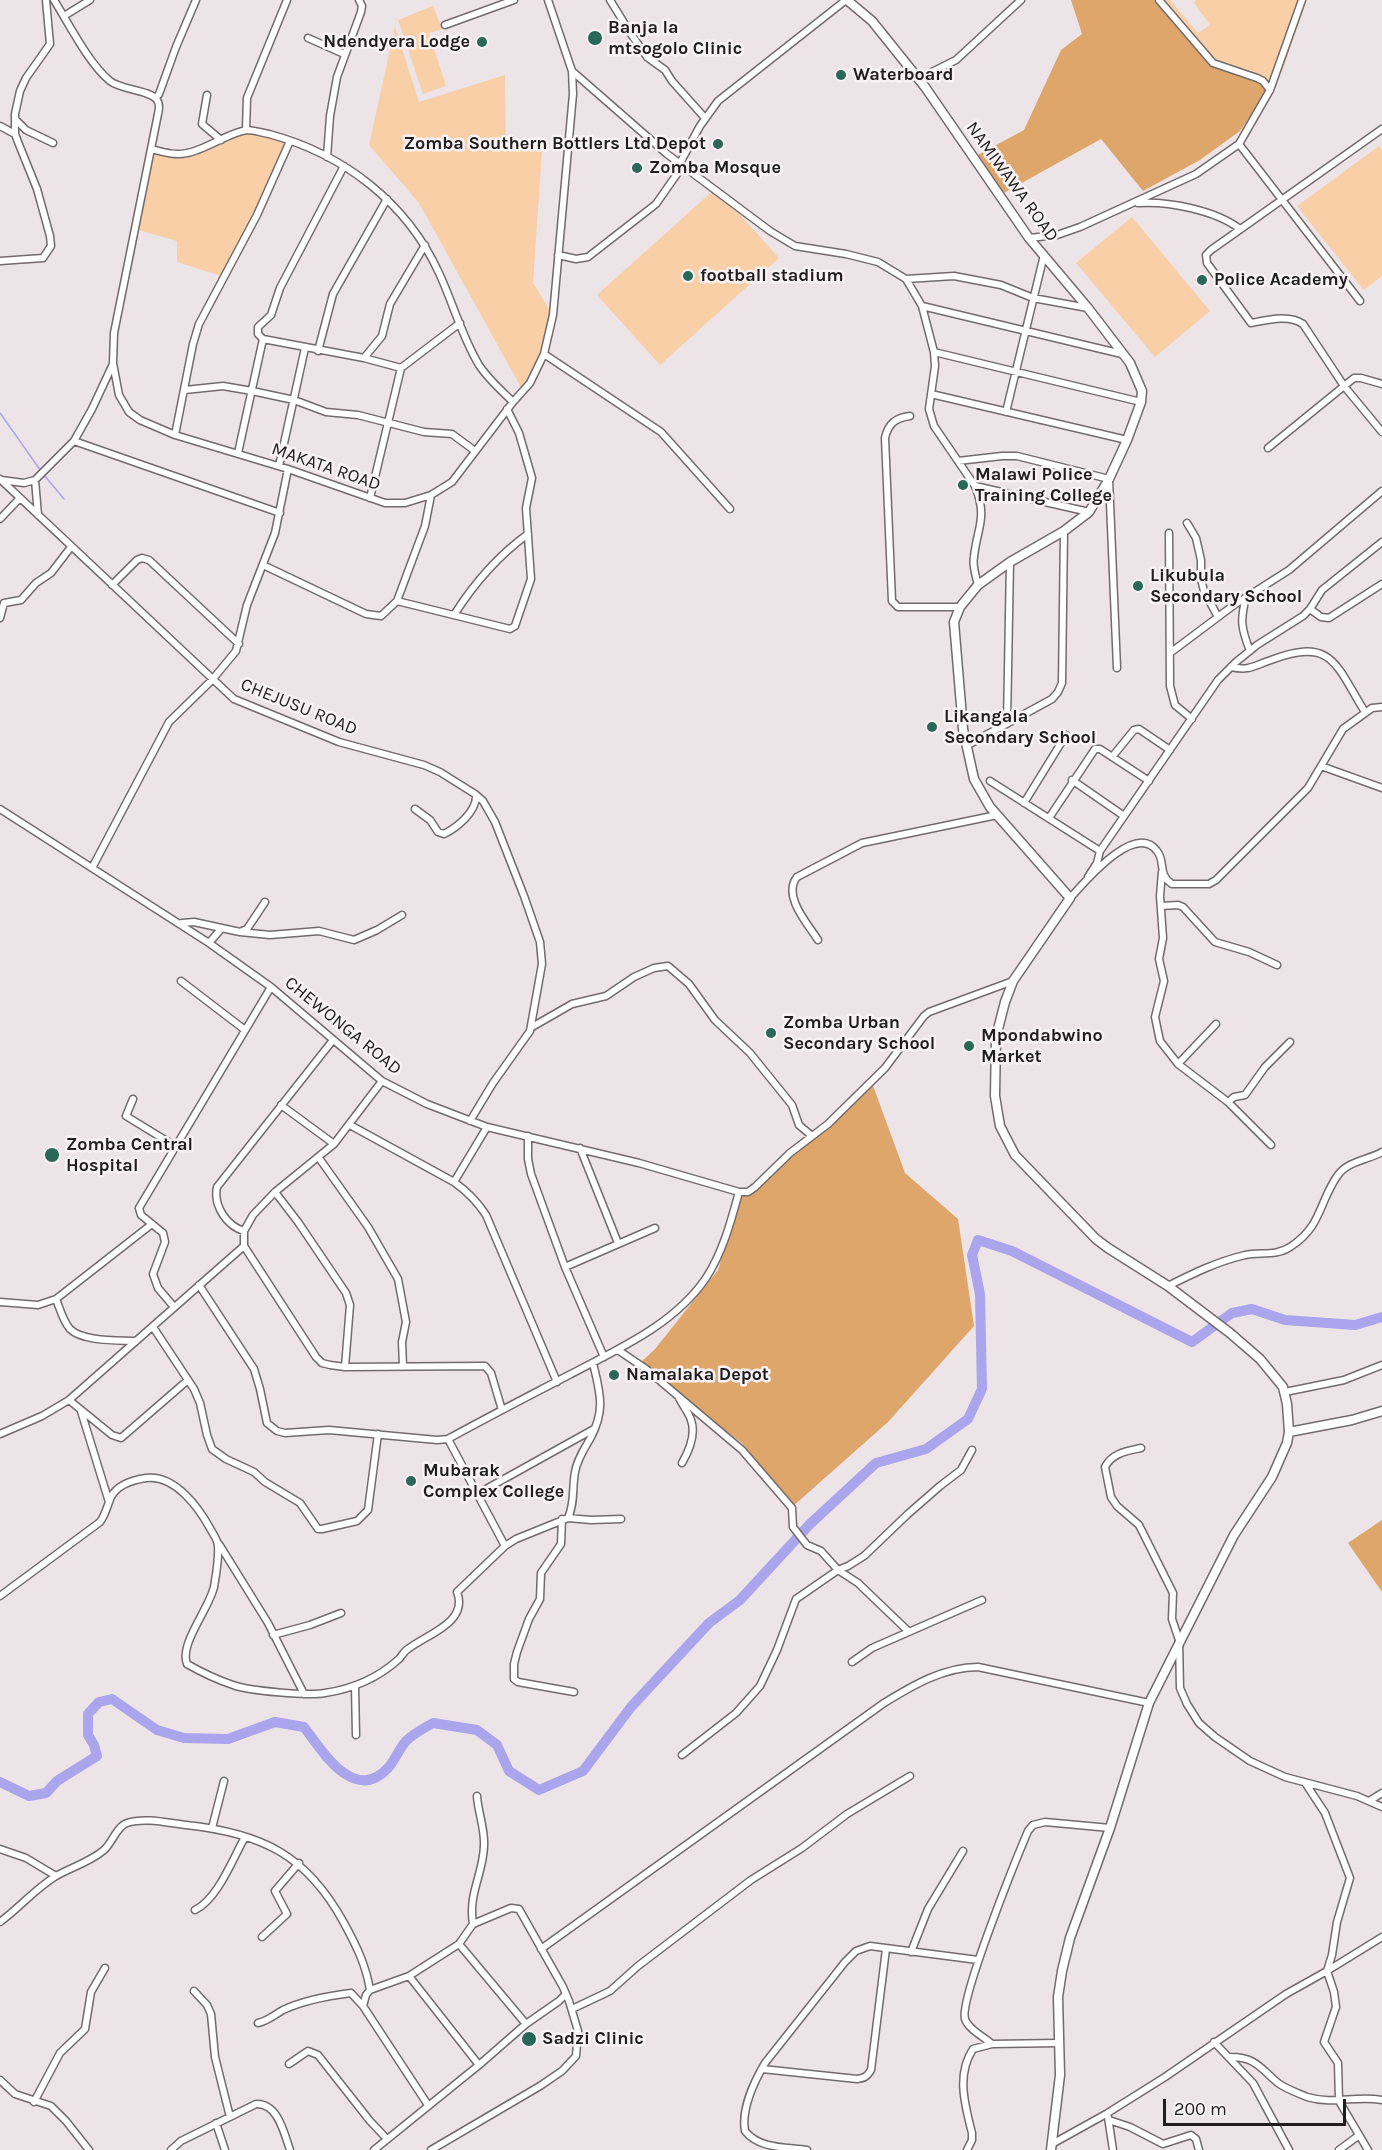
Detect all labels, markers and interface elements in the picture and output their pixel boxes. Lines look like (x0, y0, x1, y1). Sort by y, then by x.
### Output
place label: Banja la mtsogolo Clinic (608, 17, 742, 60)
marker: Banja la mtsogolo Clinic (586, 29, 604, 47)
place label: Ndendyera Lodge (323, 31, 470, 53)
marker: Ndendyera Lodge (475, 35, 489, 49)
place label: Waterboard (853, 64, 953, 86)
marker: Waterboard (834, 68, 848, 82)
street label: NAMIWAWA ROAD (961, 118, 1063, 246)
place label: Zomba Southern Bottlers Ltd Depot (404, 133, 706, 155)
marker: Zomba Southern Bottlers Ltd Depot (711, 137, 725, 151)
place label: Zomba Mosque (649, 157, 781, 179)
marker: Zomba Mosque (630, 161, 644, 175)
place label: football stadium (700, 265, 844, 287)
marker: football stadium (681, 269, 695, 283)
place label: Police Academy (1214, 269, 1348, 291)
marker: Police Academy (1195, 273, 1209, 287)
street label: MAKATA ROAD (269, 438, 383, 496)
place label: Malawi Police Training College (975, 464, 1112, 506)
marker: Malawi Police Training College (956, 478, 970, 492)
place label: Likubula Secondary School (1150, 565, 1302, 608)
marker: Likubula Secondary School (1131, 579, 1145, 593)
street label: CHEJUSU ROAD (237, 674, 361, 740)
place label: Likangala Secondary School (944, 706, 1096, 748)
marker: Likangala Secondary School (925, 720, 939, 734)
street label: CHEWONGA ROAD (280, 972, 406, 1080)
place label: Zomba Urban Secondary School (783, 1012, 935, 1054)
place label: Mpondabwino Market (981, 1025, 1103, 1068)
marker: Zomba Urban Secondary School (764, 1026, 778, 1040)
marker: Mpondabwino Market (962, 1039, 976, 1053)
place label: Zomba Central Hospital (66, 1134, 193, 1176)
marker: Zomba Central Hospital (43, 1146, 61, 1164)
place label: Namalaka Depot (626, 1364, 769, 1386)
marker: Namalaka Depot (607, 1368, 621, 1382)
place label: Mubarak Complex College (423, 1460, 564, 1502)
marker: Mubarak Complex College (404, 1474, 418, 1488)
place label: Sadzi Clinic (542, 2028, 644, 2050)
marker: Sadzi Clinic (520, 2030, 538, 2048)
scale bar (1166, 2087, 1349, 2125)
text: 200 m (1174, 2098, 1227, 2120)

